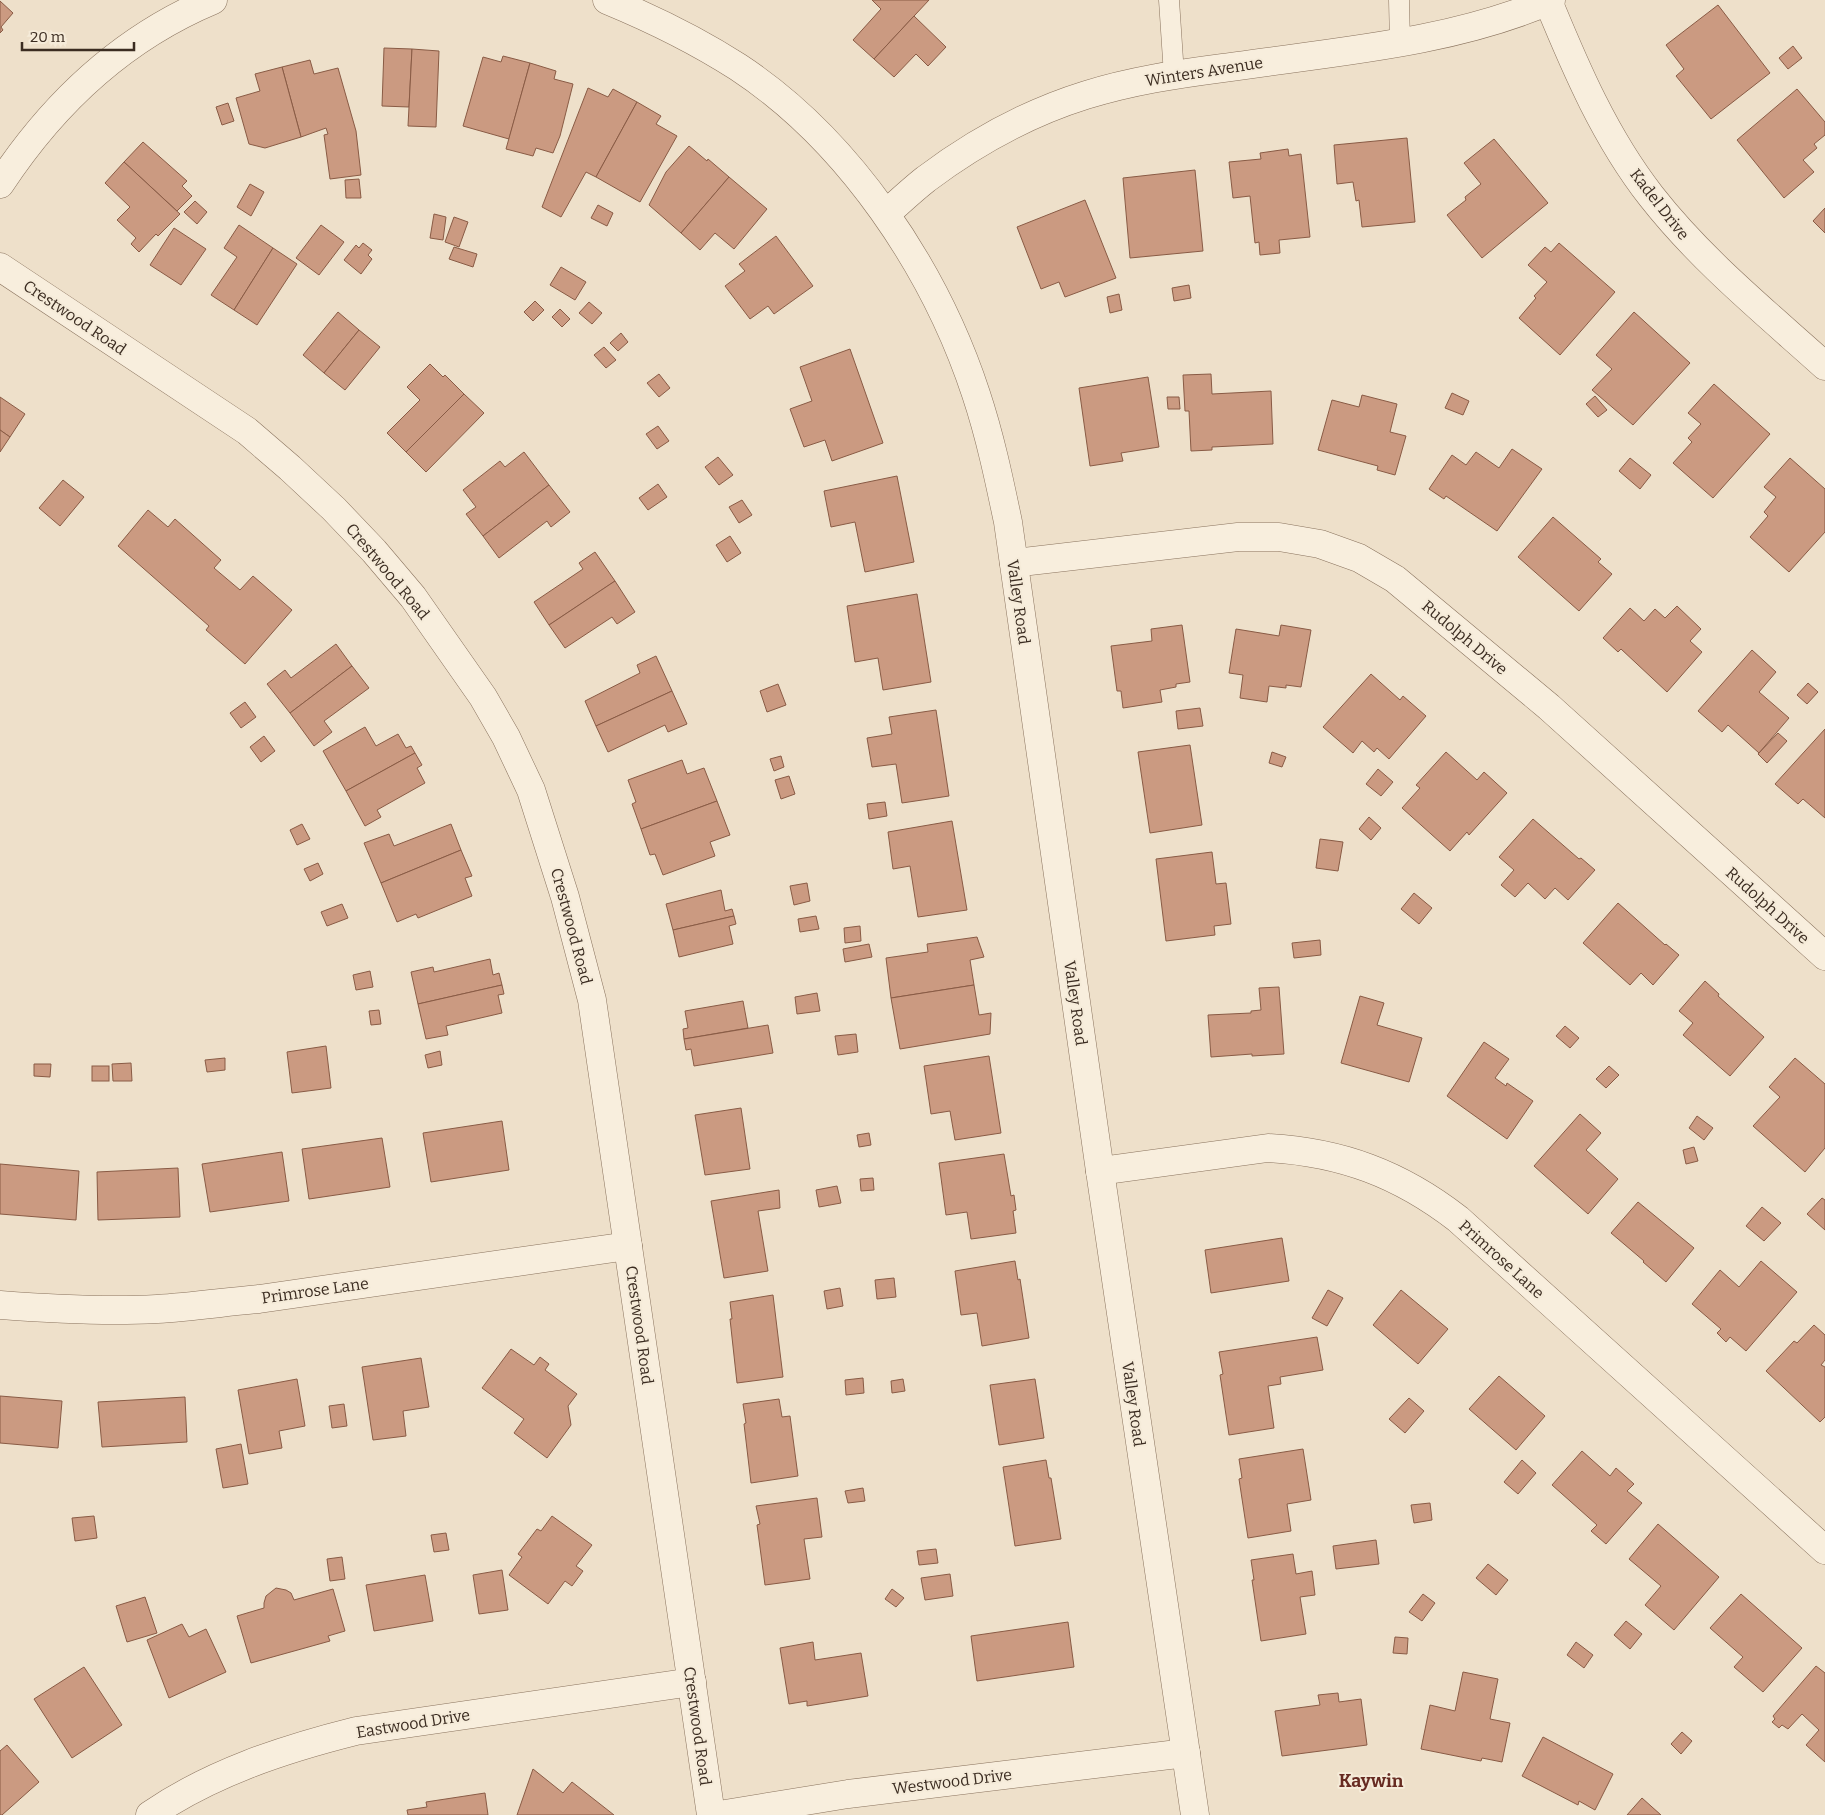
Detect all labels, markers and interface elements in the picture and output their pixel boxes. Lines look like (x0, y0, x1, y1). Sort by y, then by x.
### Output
scale bar (22, 20, 135, 52)
text: 20 m (30, 28, 66, 46)
street label: Winters Avenue (1144, 53, 1264, 90)
street label: Kadel Drive (1626, 165, 1693, 244)
street label: Crestwood Road (20, 276, 130, 359)
street label: Crestwood Road (342, 519, 434, 624)
street label: Valley Road (1003, 558, 1034, 646)
street label: Rudolph Drive (1418, 596, 1511, 679)
street label: Rudolph Drive (1722, 863, 1813, 948)
street label: Crestwood Road (547, 866, 596, 987)
street label: Valley Road (1060, 959, 1091, 1047)
street label: Primrose Lane (1455, 1216, 1548, 1303)
street label: Crestwood Road (622, 1264, 657, 1386)
street label: Primrose Lane (260, 1274, 370, 1307)
street label: Valley Road (1118, 1360, 1149, 1448)
street label: Crestwood Road (680, 1665, 715, 1787)
street label: Eastwood Drive (355, 1705, 471, 1742)
street label: Westwood Drive (891, 1765, 1013, 1798)
district label: Kaywin (1339, 1770, 1404, 1792)

